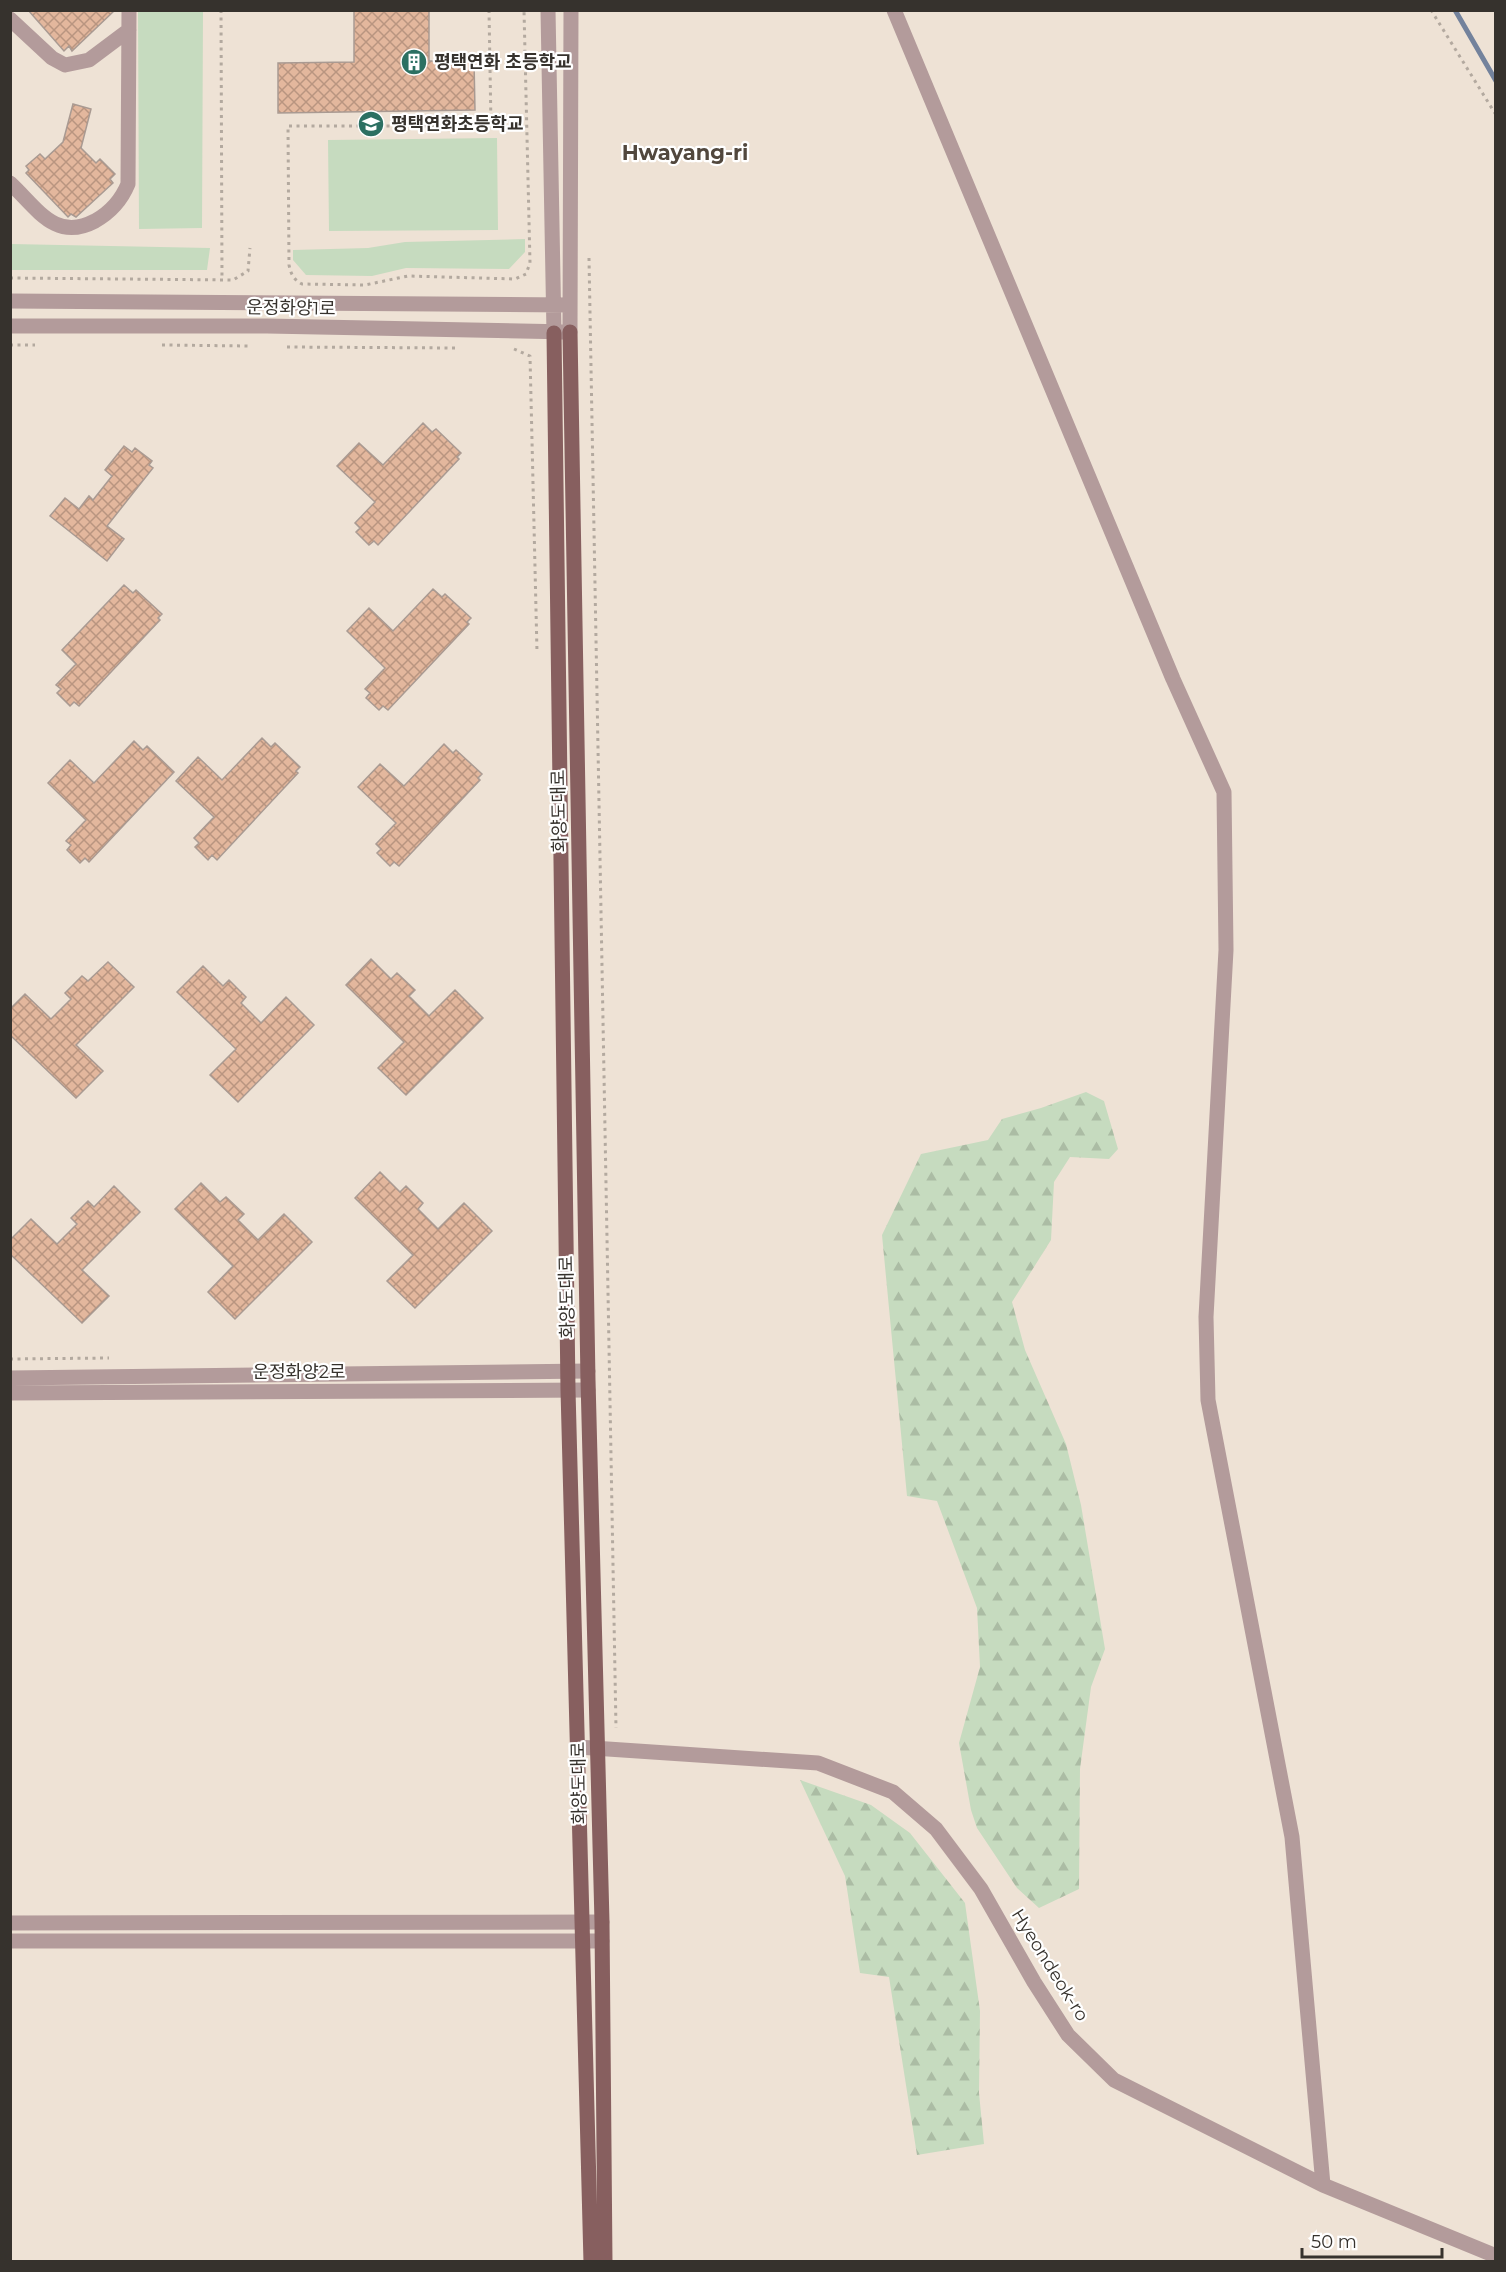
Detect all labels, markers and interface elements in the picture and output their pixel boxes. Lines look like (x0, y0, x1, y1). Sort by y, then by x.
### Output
building icon: 평택연화 초등학교 (399, 47, 429, 77)
place label: 평택연화 초등학교 (434, 51, 572, 73)
school or university icon: 평택연화초등학교 (356, 109, 386, 139)
place label: 평택연화초등학교 (391, 113, 523, 135)
district label: Hwayang-ri (622, 140, 748, 165)
street label: 운정화양1로 (246, 296, 336, 320)
street label: 화양도대로 (547, 769, 571, 853)
street label: 화양도대로 (555, 1255, 579, 1339)
street label: 운정화양2로 (252, 1361, 346, 1383)
street label: 화양도대로 (567, 1741, 591, 1825)
street label: Hyeondeok-ro (1007, 1905, 1093, 2025)
scale bar (1302, 2221, 1442, 2259)
text: 50 m (1311, 2231, 1357, 2253)

